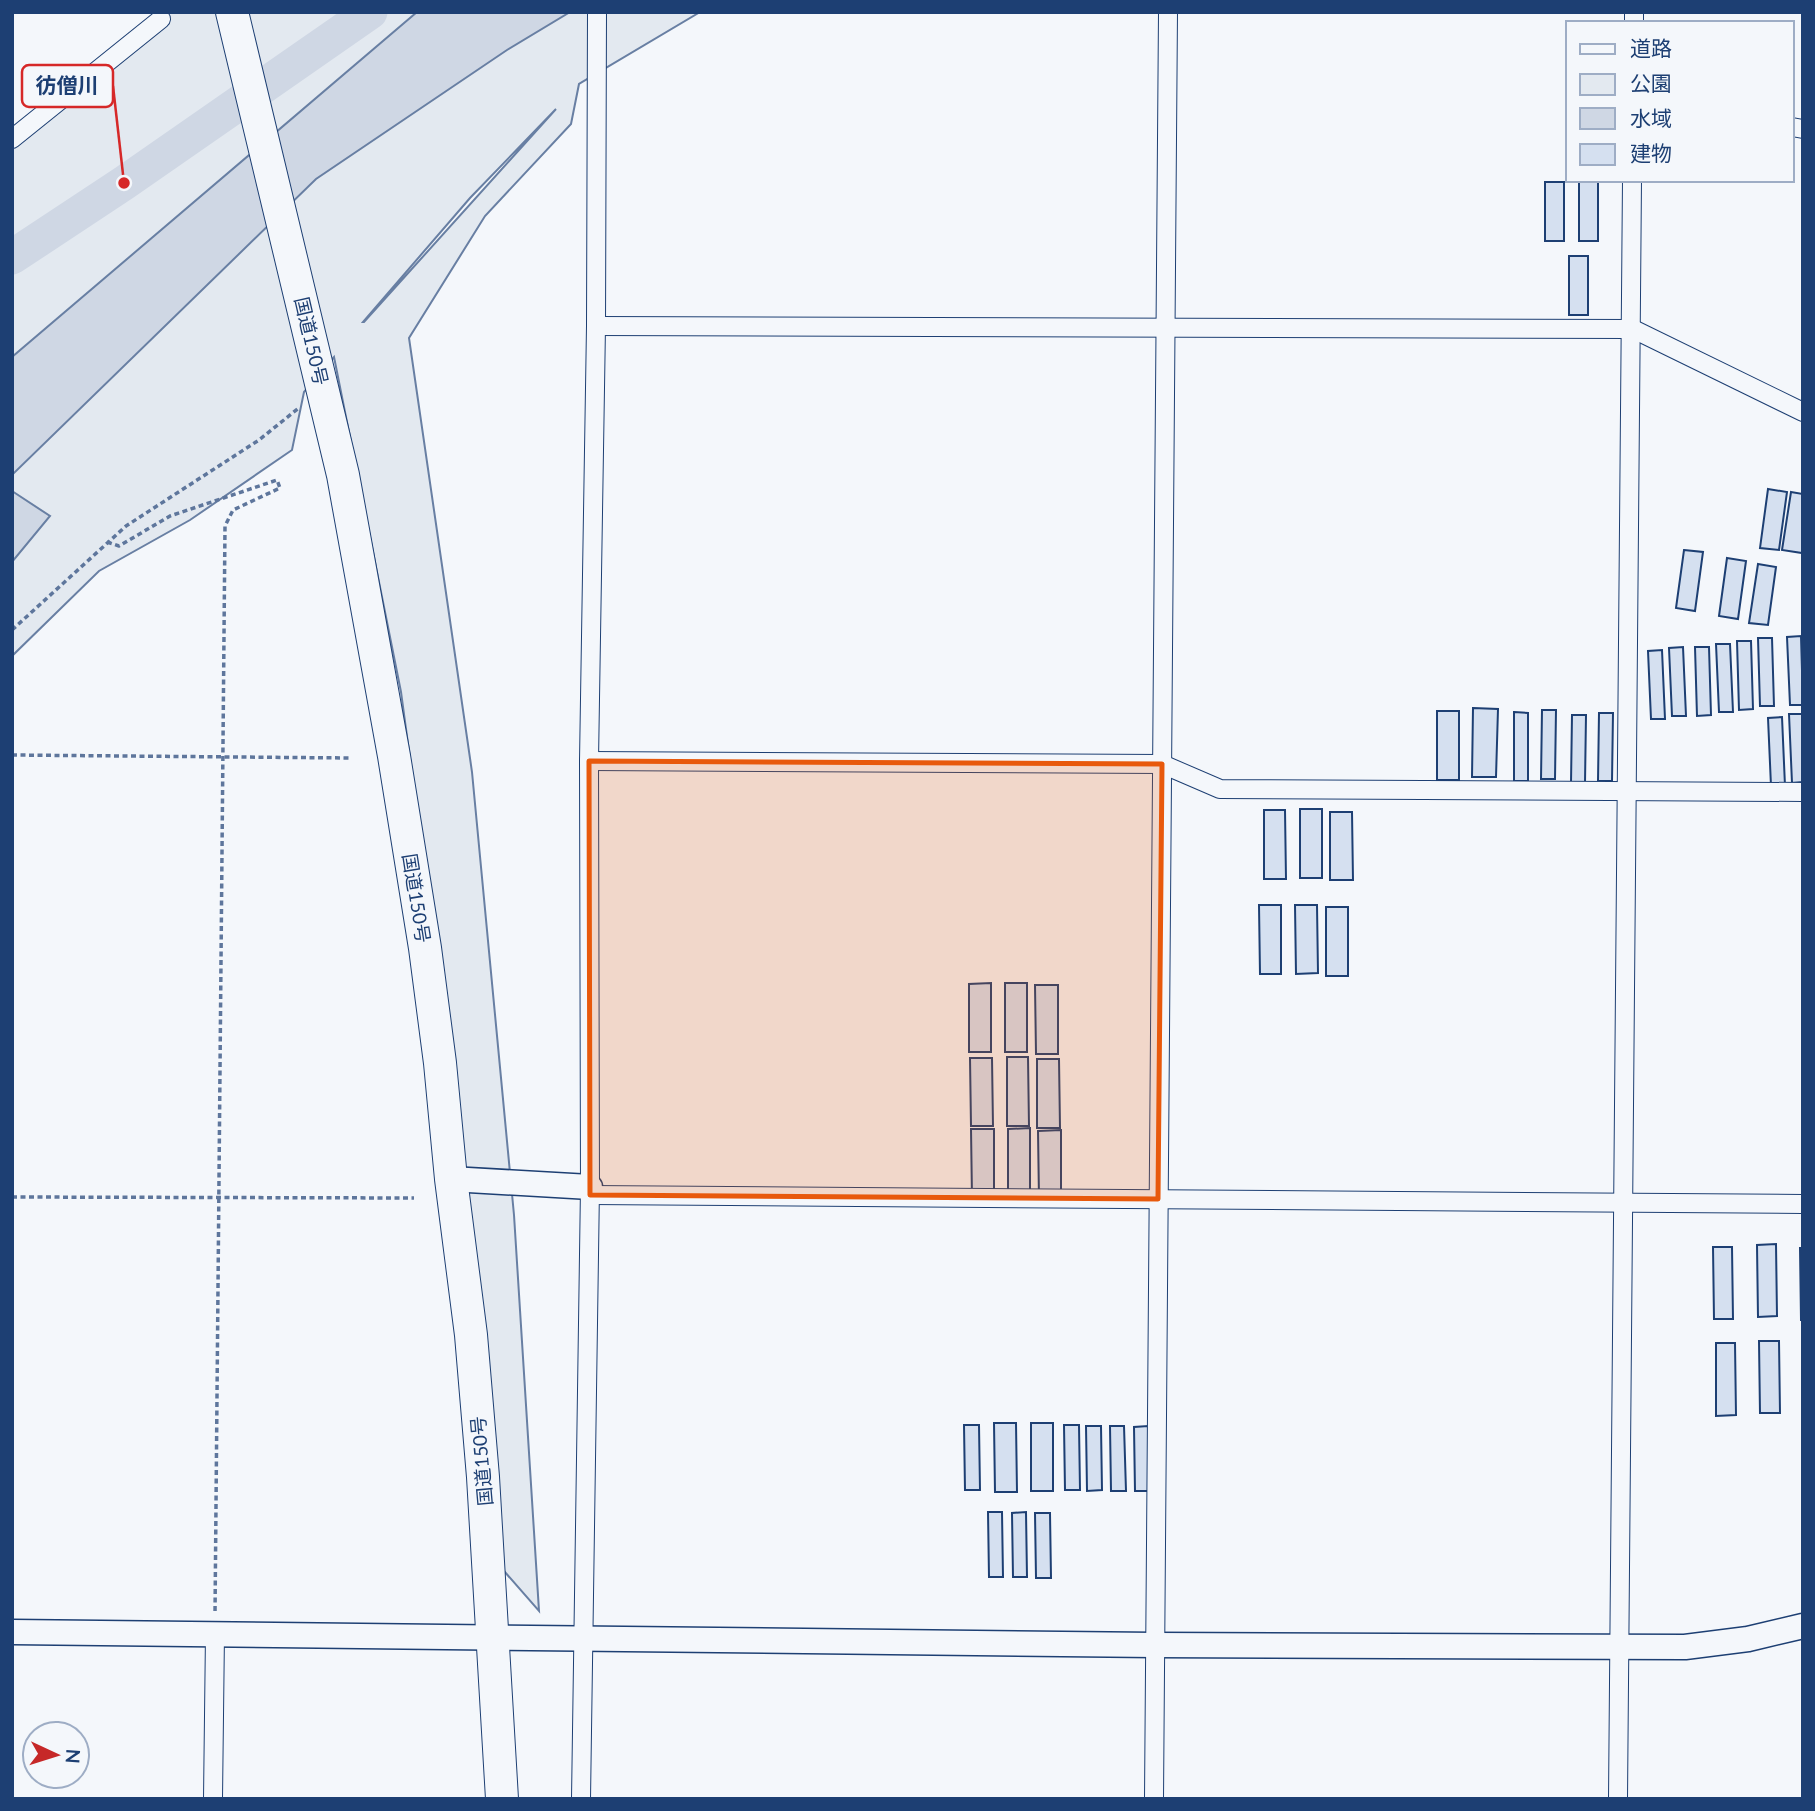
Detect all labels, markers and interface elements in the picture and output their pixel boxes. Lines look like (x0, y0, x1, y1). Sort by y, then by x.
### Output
legend (1566, 21, 1794, 182)
text: 道路 (1630, 35, 1672, 60)
callout: 彷僧川 (22, 65, 113, 107)
text: 公園 (1630, 70, 1672, 95)
text: 彷僧川 (36, 72, 99, 97)
text: 水域 (1630, 105, 1672, 130)
text: 建物 (1630, 140, 1672, 165)
street label: 国道150号 (291, 295, 333, 387)
street label: 国道150号 (399, 852, 435, 944)
street label: 国道150号 (466, 1415, 496, 1507)
north arrow (21, 1720, 91, 1790)
text: N (61, 1748, 85, 1764)

